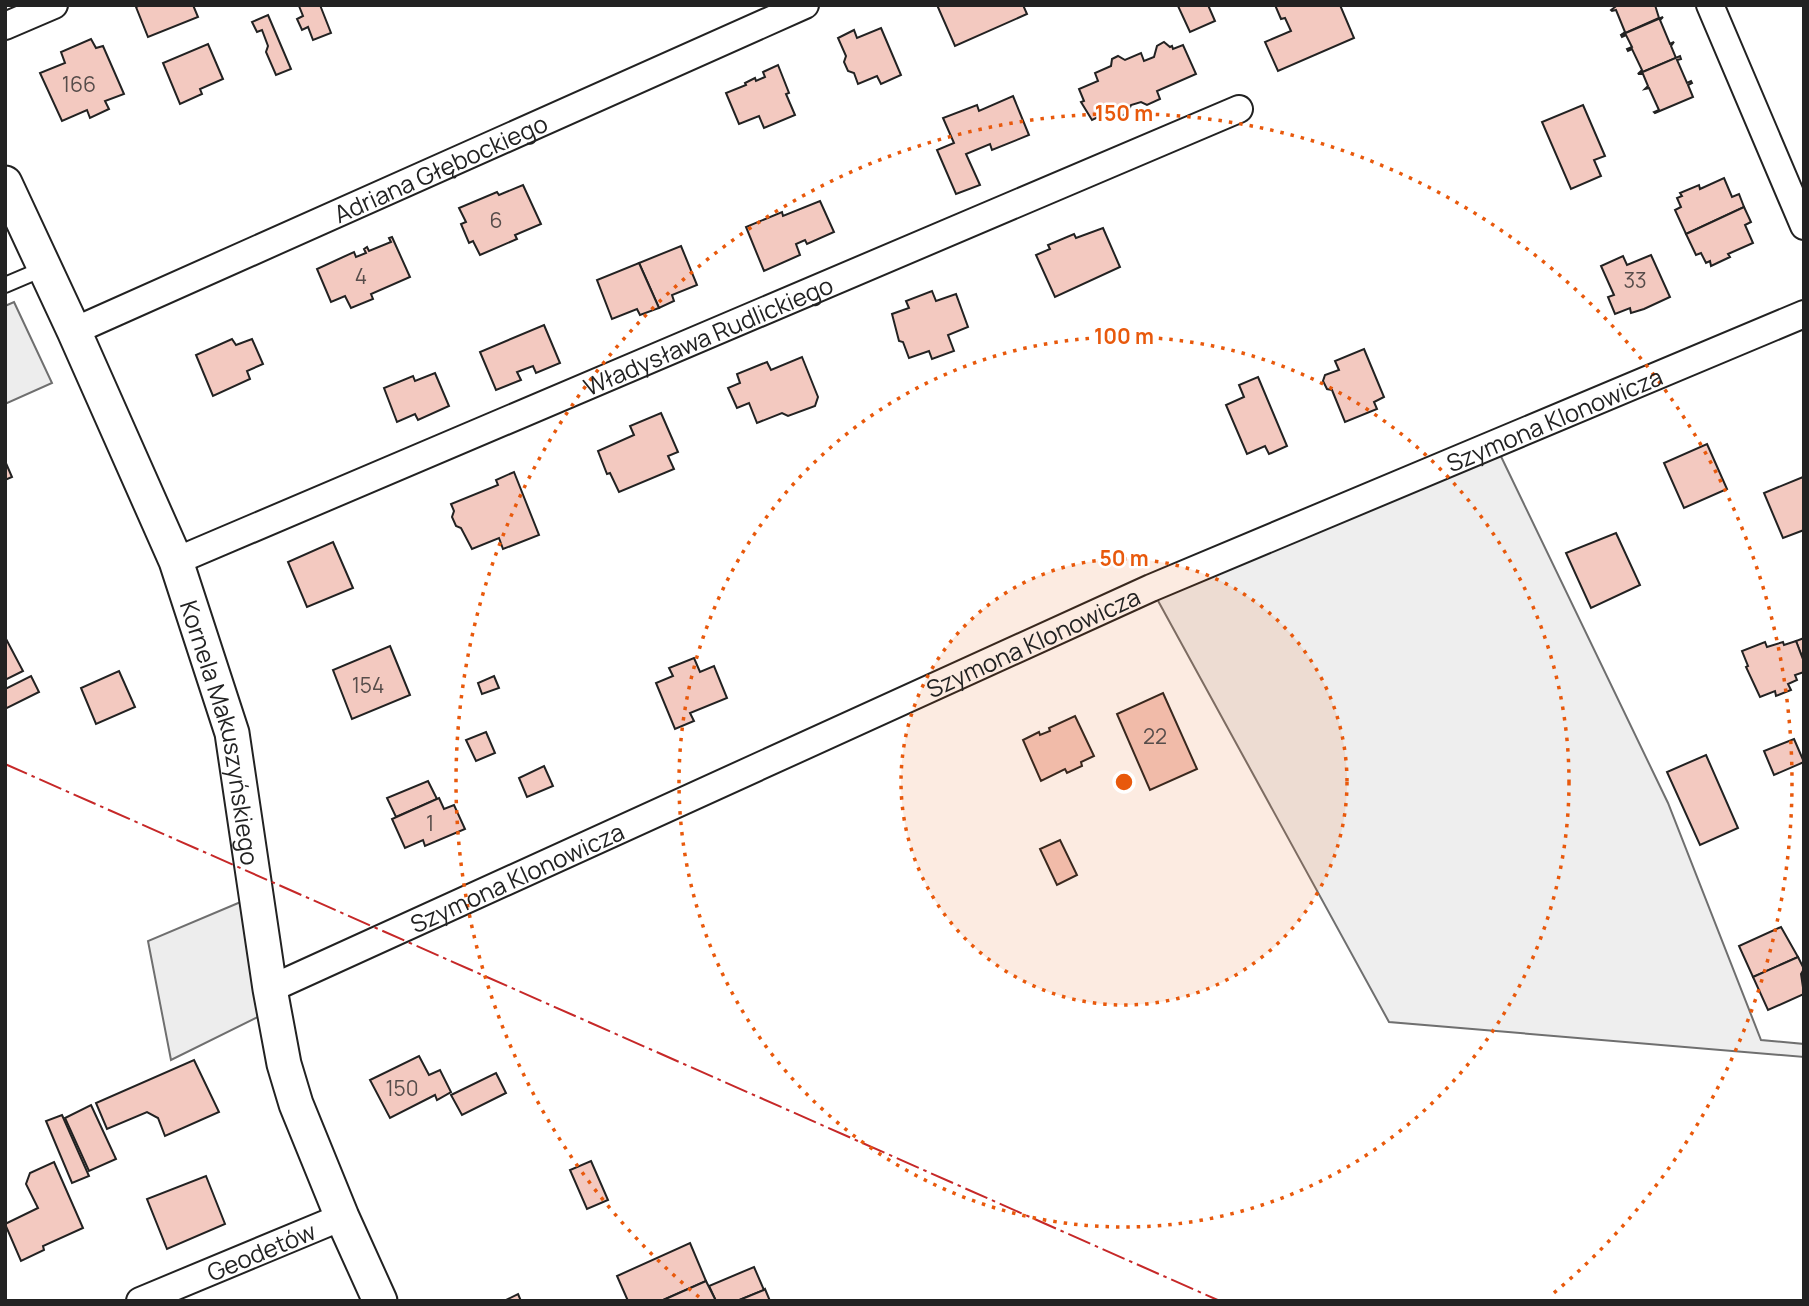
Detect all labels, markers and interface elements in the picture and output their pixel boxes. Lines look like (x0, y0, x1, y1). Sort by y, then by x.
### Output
house number: 166 (62, 70, 96, 98)
text: 150 m (1095, 99, 1153, 127)
street label: Adriana Głębockiego (328, 106, 552, 230)
house number: 6 (489, 206, 503, 234)
house number: 4 (355, 262, 367, 290)
house number: 33 (1623, 266, 1647, 294)
street label: Władysława Rudlickiego (578, 267, 838, 402)
text: 100 m (1094, 322, 1154, 350)
street label: Szymona Klonowicza (1441, 359, 1667, 479)
text: 50 m (1099, 544, 1149, 572)
street label: Szymona Klonowicza (921, 579, 1145, 705)
street label: Kornela Makuszyńskiego (173, 596, 268, 867)
house number: 154 (352, 671, 384, 699)
house number: 22 (1143, 722, 1167, 750)
centre of rings (1112, 770, 1136, 794)
house number: 1 (426, 809, 434, 837)
street label: Szymona Klonowicza (405, 814, 629, 940)
house number: 150 (385, 1074, 419, 1102)
street label: Geodetów (202, 1213, 320, 1288)

